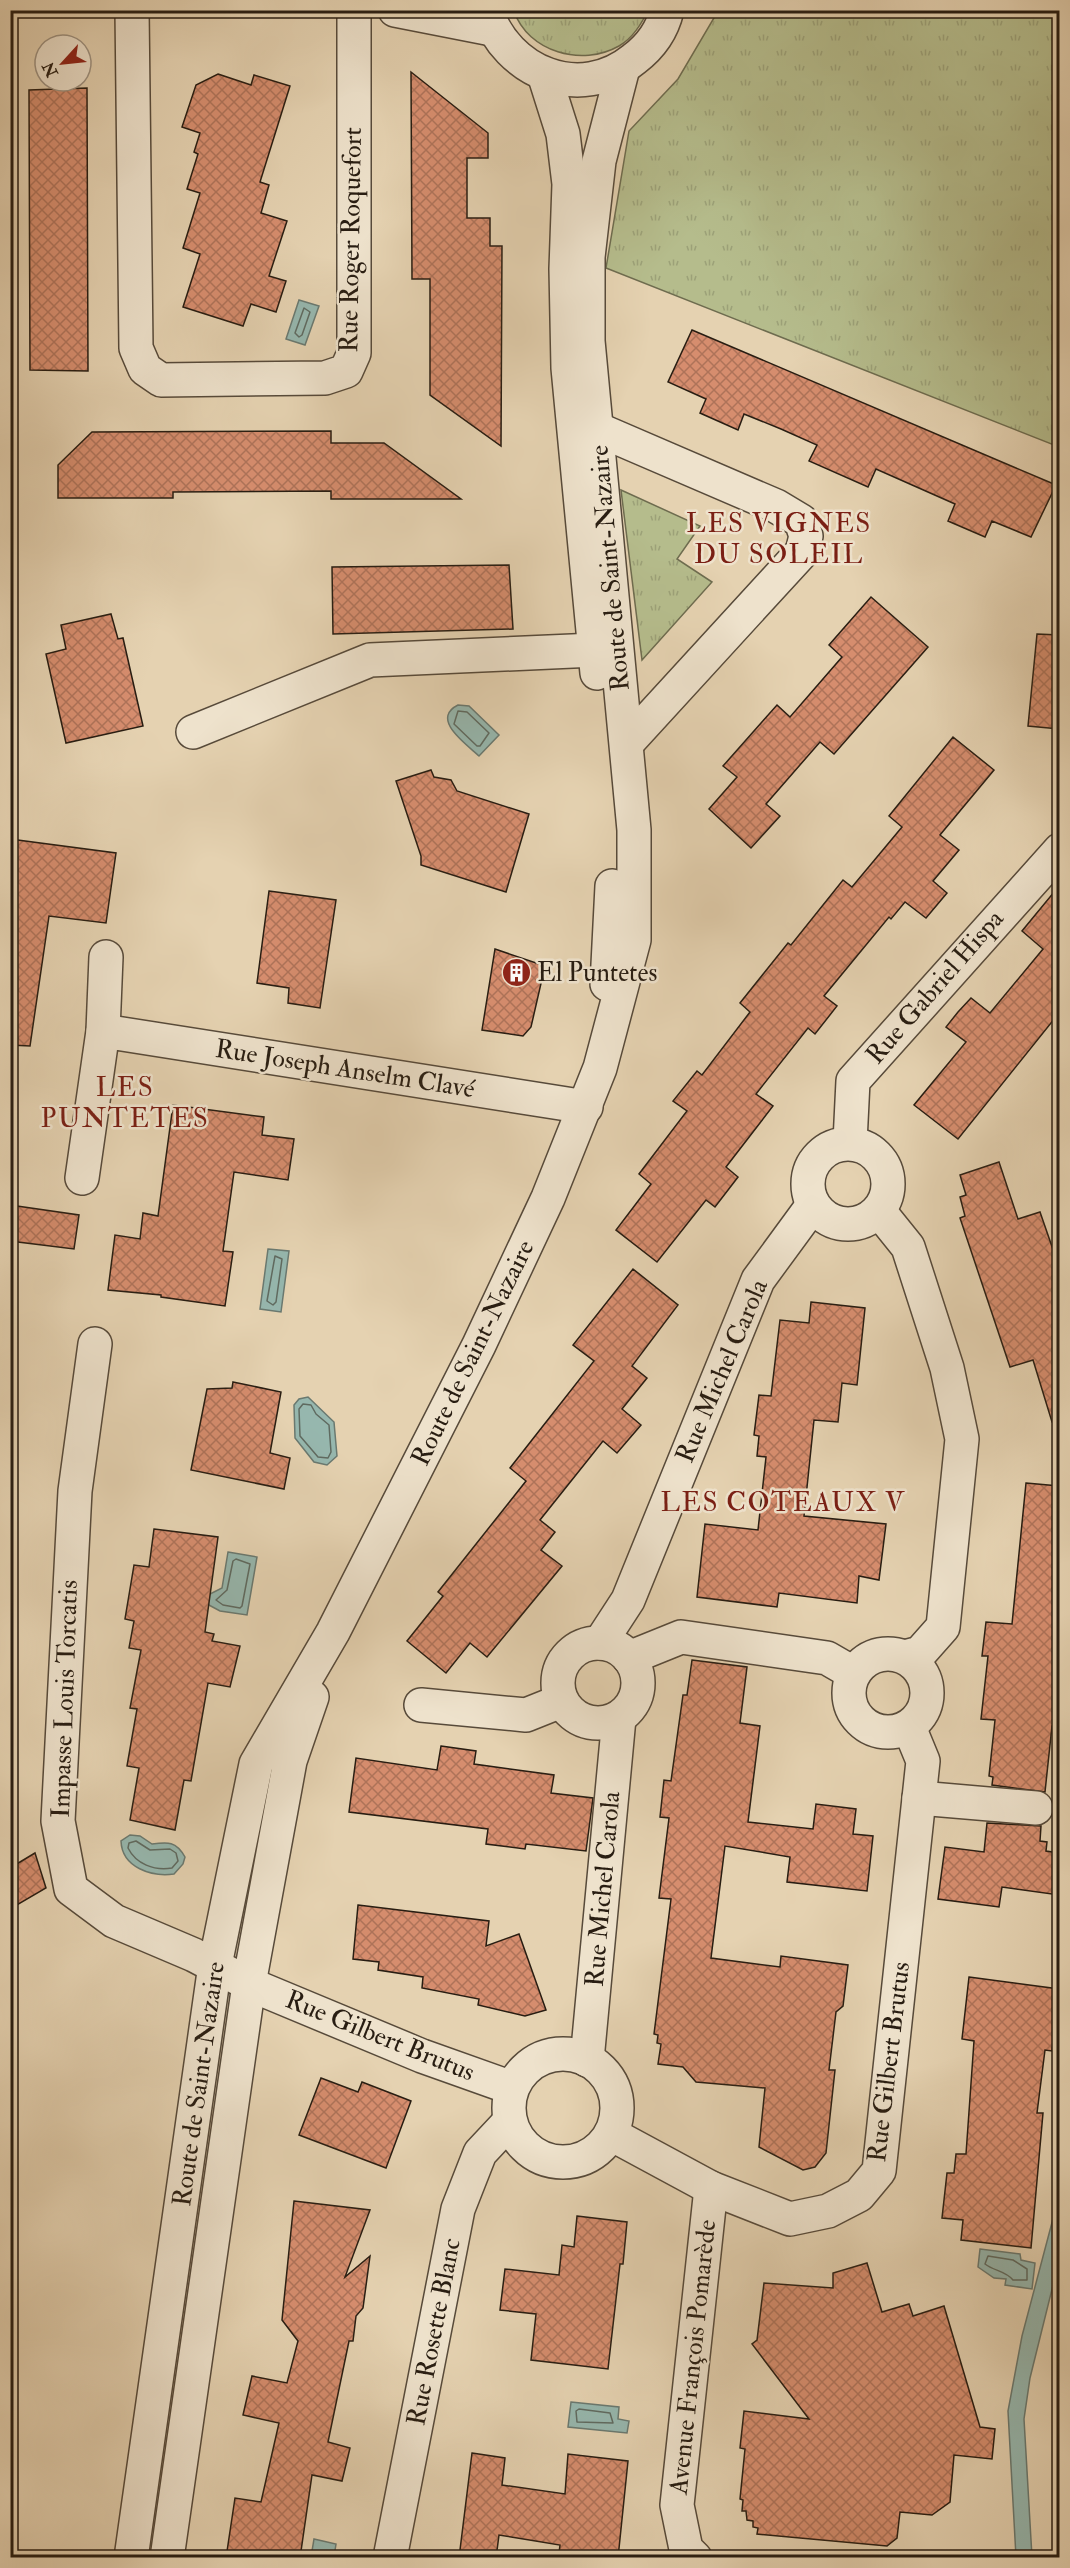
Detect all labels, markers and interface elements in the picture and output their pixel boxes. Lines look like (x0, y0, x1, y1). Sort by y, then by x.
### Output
north arrow (33, 33, 93, 93)
text: N (38, 58, 63, 81)
street label: Rue Roger Roquefort (333, 127, 369, 353)
street label: Route de Saint-Nazaire (583, 444, 637, 692)
district label: LES VIGNES DU SOLEIL (686, 507, 872, 571)
street label: Rue Gabriel Hispa (859, 903, 1012, 1071)
building icon: El Puntetes (500, 957, 532, 989)
place label: El Puntetes (537, 957, 657, 989)
street label: Rue Joseph Anselm Clavé (213, 1033, 477, 1106)
district label: LES PUNTETES (41, 1071, 209, 1135)
street label: Route de Saint-Nazaire (405, 1235, 542, 1471)
street label: Rue Michel Carola (669, 1274, 775, 1468)
district label: LES COTEAUX V (660, 1486, 906, 1519)
street label: Impasse Louis Torcatis (45, 1579, 86, 1819)
street label: Rue Michel Carola (579, 1790, 628, 1988)
street label: Route de Saint-Nazaire (166, 1959, 232, 2208)
street label: Rue Gilbert Brutus (861, 1960, 917, 2164)
street label: Rue Gilbert Brutus (281, 1983, 479, 2089)
street label: Avenue François Pomarède (663, 2218, 723, 2497)
street label: Rue Rosette Blanc (400, 2236, 468, 2428)

